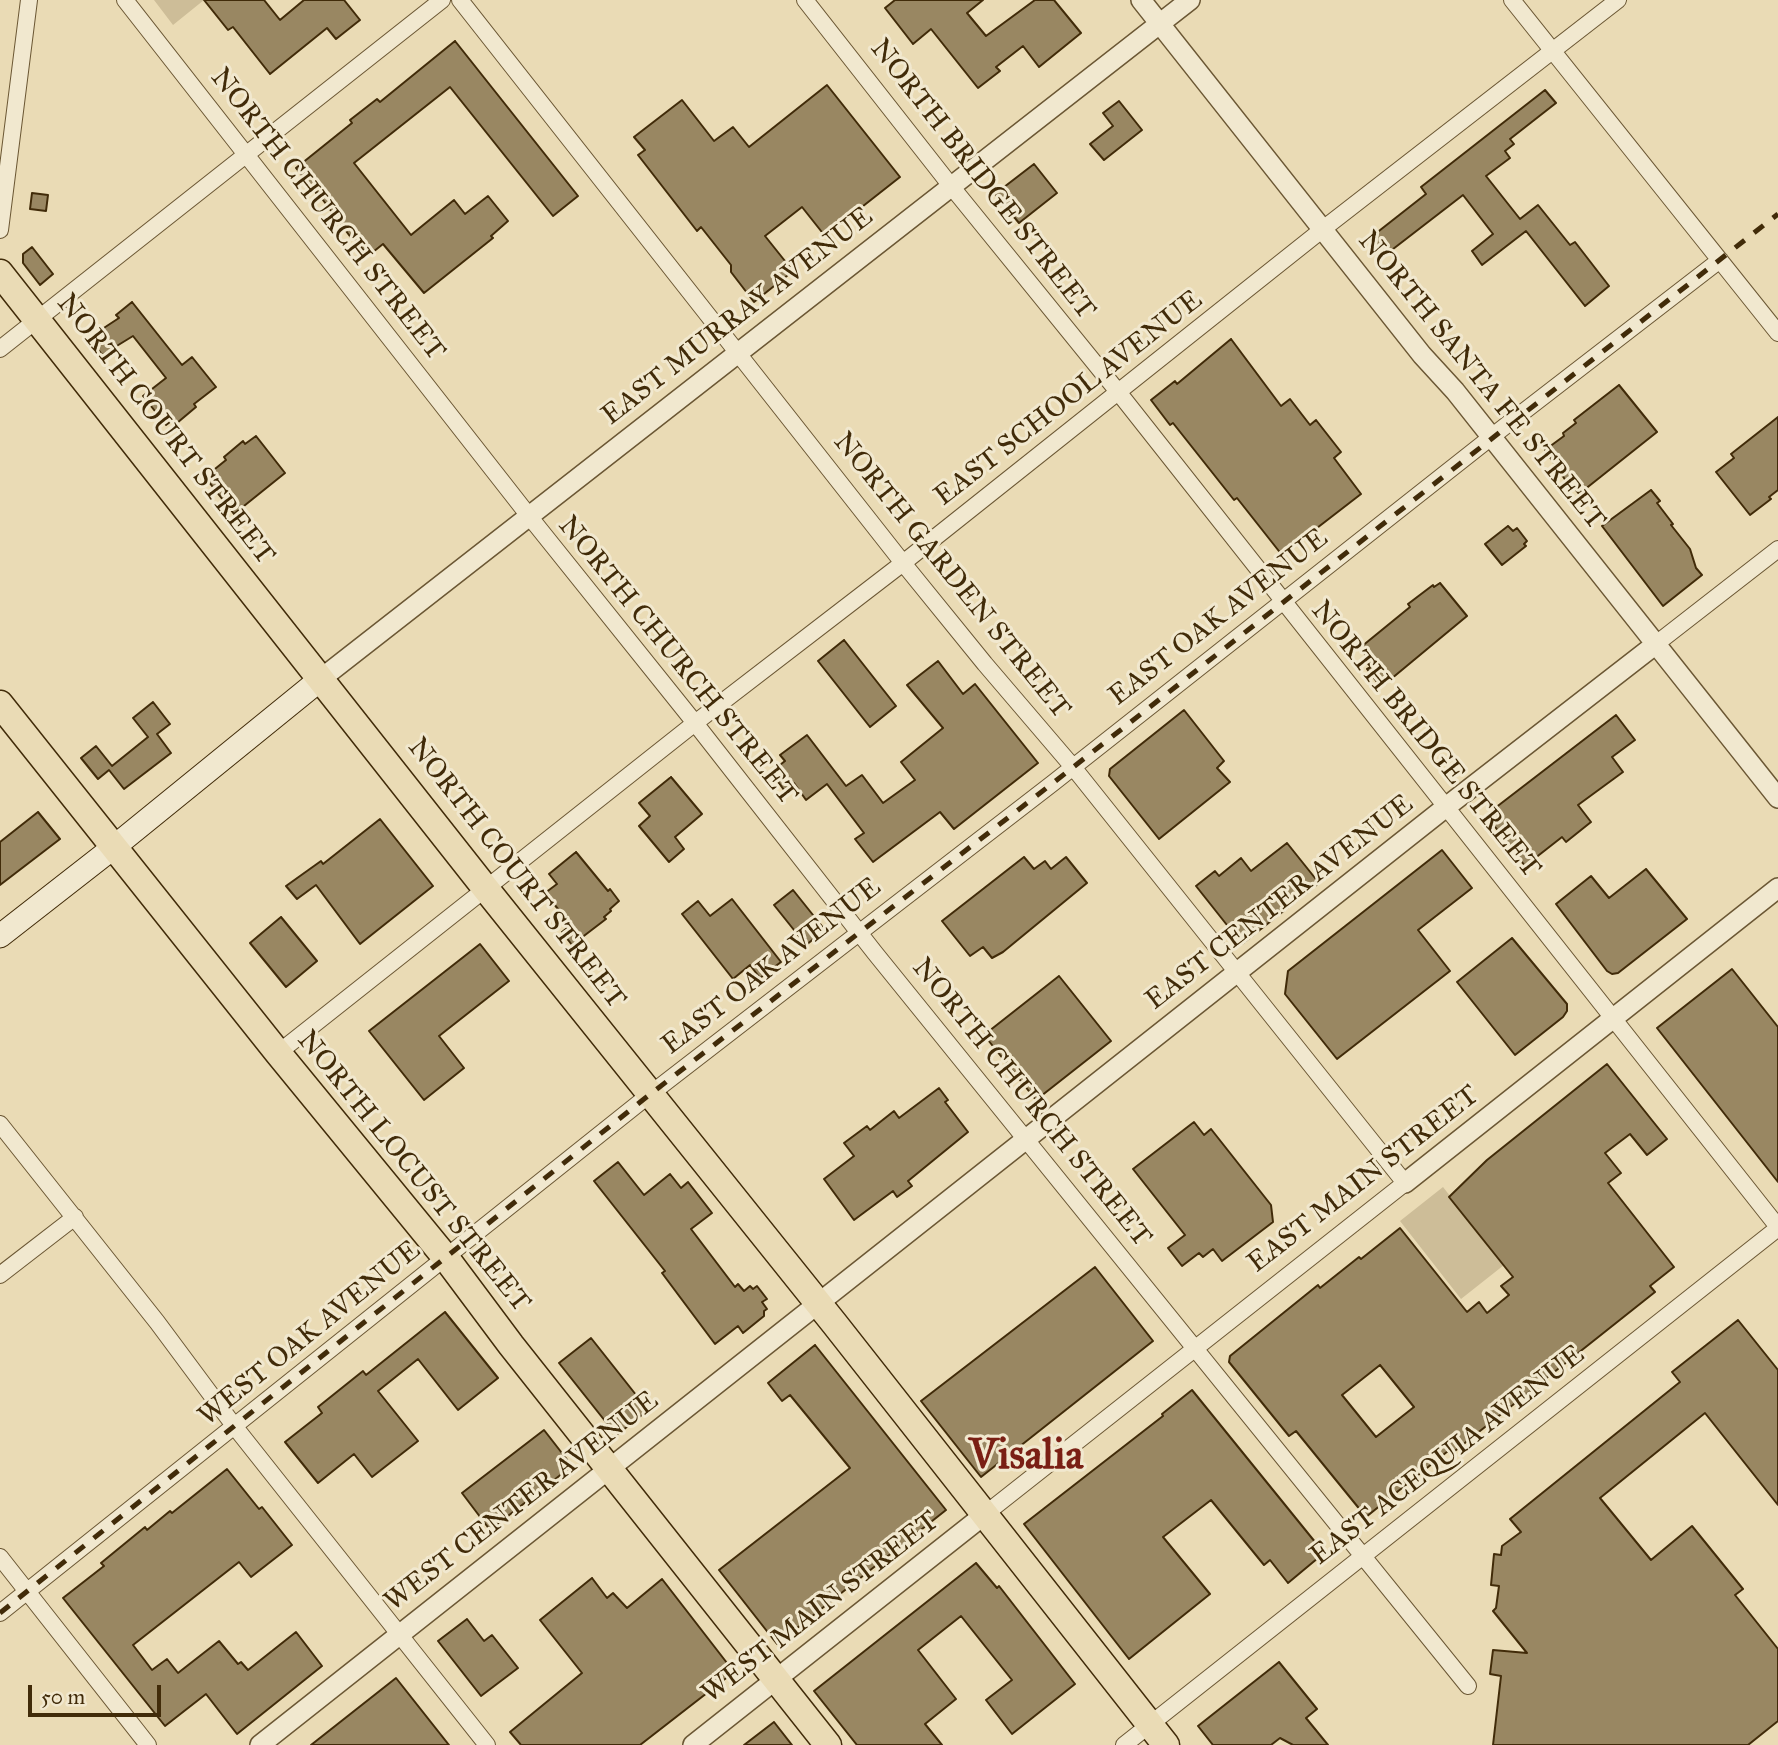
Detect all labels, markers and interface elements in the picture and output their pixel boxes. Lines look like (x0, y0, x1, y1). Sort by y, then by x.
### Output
street label: NORTH BRIDGE STREET (862, 33, 1102, 327)
street label: NORTH CHURCH STREET (202, 62, 452, 368)
street label: EAST MURRAY AVENUE (596, 201, 880, 433)
street label: NORTH SANTA FE STREET (1350, 225, 1612, 537)
street label: EAST SCHOOL AVENUE (928, 284, 1210, 514)
street label: NORTH COURT STREET (49, 288, 281, 572)
street label: NORTH GARDEN STREET (825, 426, 1077, 726)
street label: NORTH CHURCH STREET (550, 510, 804, 812)
street label: EAST OAK AVENUE (1103, 522, 1335, 714)
street label: NORTH BRIDGE STREET (1303, 595, 1547, 885)
street label: NORTH COURT STREET (400, 732, 632, 1016)
street label: EAST CENTER AVENUE (1140, 788, 1420, 1018)
street label: EAST OAK AVENUE (656, 871, 888, 1063)
street label: NORTH CHURCH STREET (904, 952, 1158, 1254)
street label: NORTH LOCUST STREET (289, 1025, 537, 1319)
street label: EAST MAIN STREET (1242, 1079, 1486, 1281)
street label: WEST OAK AVENUE (192, 1234, 428, 1434)
street label: EAST ACEQUIA AVENUE (1304, 1339, 1592, 1573)
street label: WEST CENTER AVENUE (378, 1385, 666, 1619)
district label: Visalia (969, 1433, 1083, 1483)
street label: WEST MAIN STREET (696, 1505, 946, 1711)
scale bar (32, 1672, 164, 1716)
text: 50 m (41, 1684, 85, 1710)

